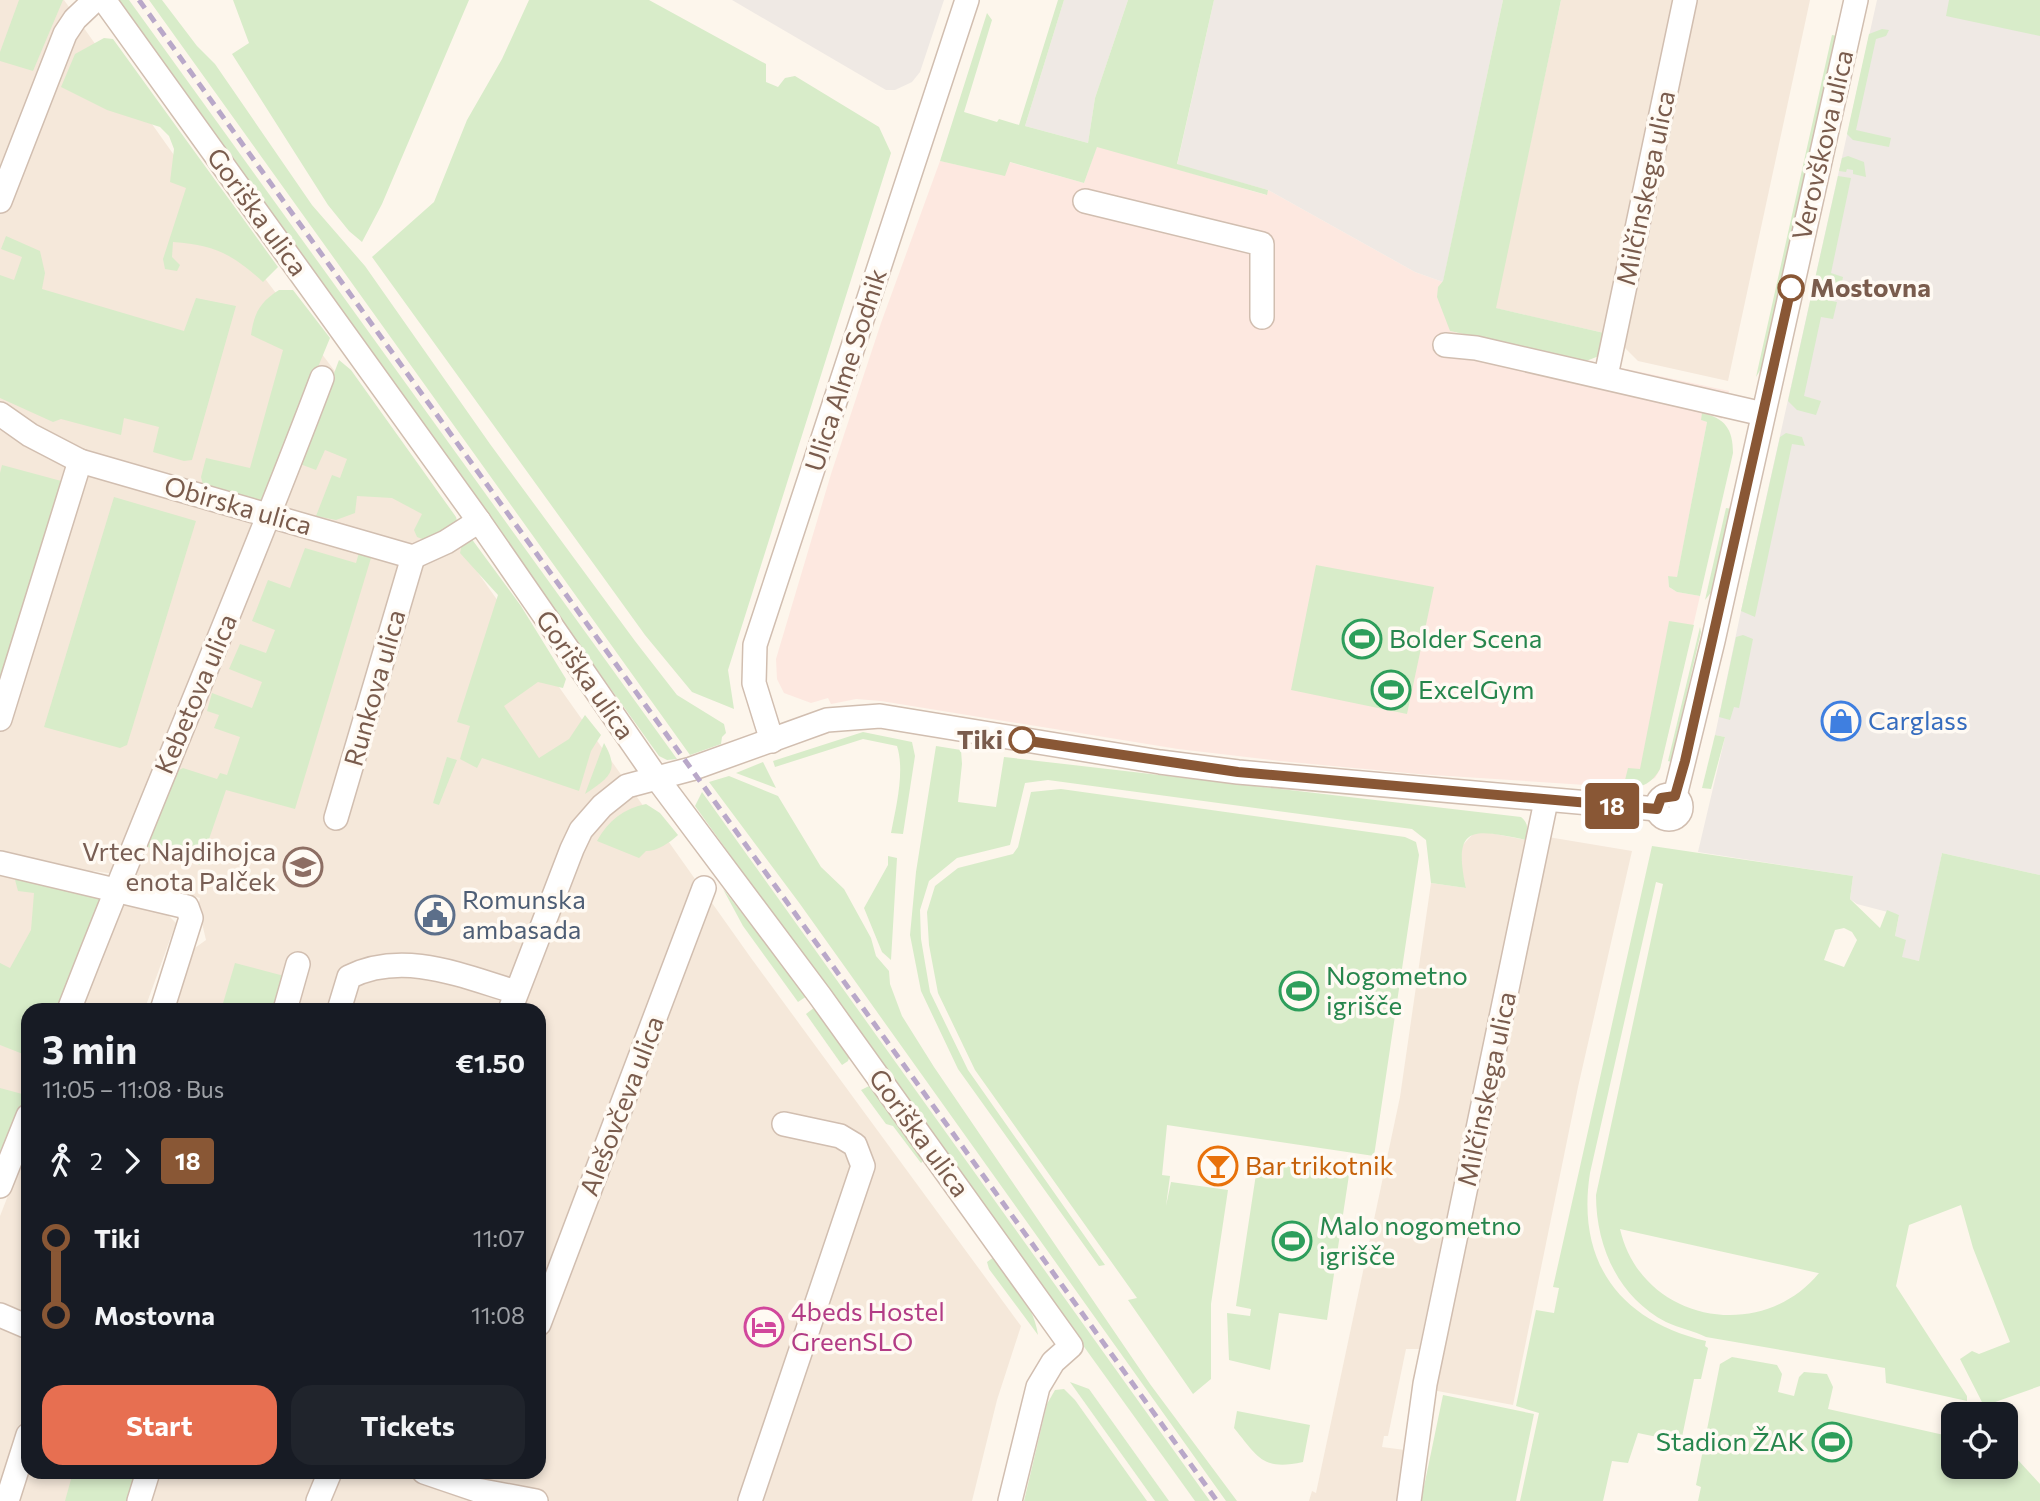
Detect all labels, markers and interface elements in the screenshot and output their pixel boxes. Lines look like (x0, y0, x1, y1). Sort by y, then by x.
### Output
street label: Verovškova ulica (1785, 47, 1858, 243)
street label: Milčinskega ulica (1609, 87, 1680, 288)
street label: Goriška ulica (201, 141, 315, 281)
street label: Ulica Alme Sodnik (797, 264, 892, 475)
place label: Mostovna (1810, 271, 1931, 302)
marker: Mostovna (1778, 275, 1804, 301)
street label: Obirska ulica (161, 469, 316, 540)
street label: Goriška ulica (530, 604, 642, 745)
street label: Runkova ulica (336, 606, 411, 769)
street label: Kebetova ulica (147, 609, 242, 778)
sports icon: Bolder Scena (1341, 618, 1383, 660)
place label: Bolder Scena (1389, 622, 1542, 653)
sports icon: ExcelGym (1370, 669, 1412, 711)
place label: ExcelGym (1418, 673, 1534, 704)
shop icon: Carglass (1820, 700, 1862, 742)
place label: Carglass (1868, 704, 1968, 735)
place label: Tiki (957, 723, 1003, 754)
marker: Tiki (1009, 727, 1035, 753)
line badge: 18 (1580, 783, 1644, 829)
text: 18 (1599, 791, 1625, 820)
place label: Vrtec Najdihojca enota Palček (82, 835, 276, 896)
school or university icon: Vrtec Najdihojca enota Palček (282, 846, 324, 888)
place label: Romunska ambasada (462, 883, 586, 944)
public building icon: Romunska ambasada (414, 894, 456, 936)
place label: Nogometno igrišče (1326, 959, 1468, 1020)
sports icon: Nogometno igrišče (1278, 970, 1320, 1012)
street label: Milčinskega ulica (1450, 988, 1521, 1189)
street label: Alešovčeva ulica (572, 1011, 669, 1200)
text: 3 min (42, 1025, 137, 1072)
text: €1.50 (456, 1047, 525, 1078)
street label: Goriška ulica (863, 1062, 977, 1202)
text: 11:05 – 11:08 · Bus (42, 1075, 224, 1103)
icon: walk (42, 1142, 80, 1180)
icon: forward (113, 1142, 151, 1180)
bar icon: Bar trikotnik (1197, 1145, 1239, 1187)
text: 18 (175, 1146, 200, 1175)
text: 2 (90, 1147, 103, 1175)
place label: Bar trikotnik (1245, 1149, 1394, 1180)
place label: Malo nogometno igrišče (1319, 1209, 1521, 1270)
sports icon: Malo nogometno igrišče (1271, 1220, 1313, 1262)
text: Tiki (94, 1222, 140, 1253)
text: 11:07 (473, 1224, 525, 1252)
place label: 4beds Hostel GreenSLO (791, 1295, 945, 1356)
text: Mostovna (94, 1299, 215, 1330)
text: 11:08 (471, 1301, 525, 1329)
hotel icon: 4beds Hostel GreenSLO (743, 1306, 785, 1348)
button: Start (42, 1385, 277, 1465)
button: Tickets (291, 1385, 525, 1465)
map controls (1941, 1402, 2018, 1479)
button: locate (1941, 1402, 2018, 1479)
sports icon: Stadion ŽAK (1811, 1421, 1853, 1463)
place label: Stadion ŽAK (1656, 1425, 1805, 1456)

